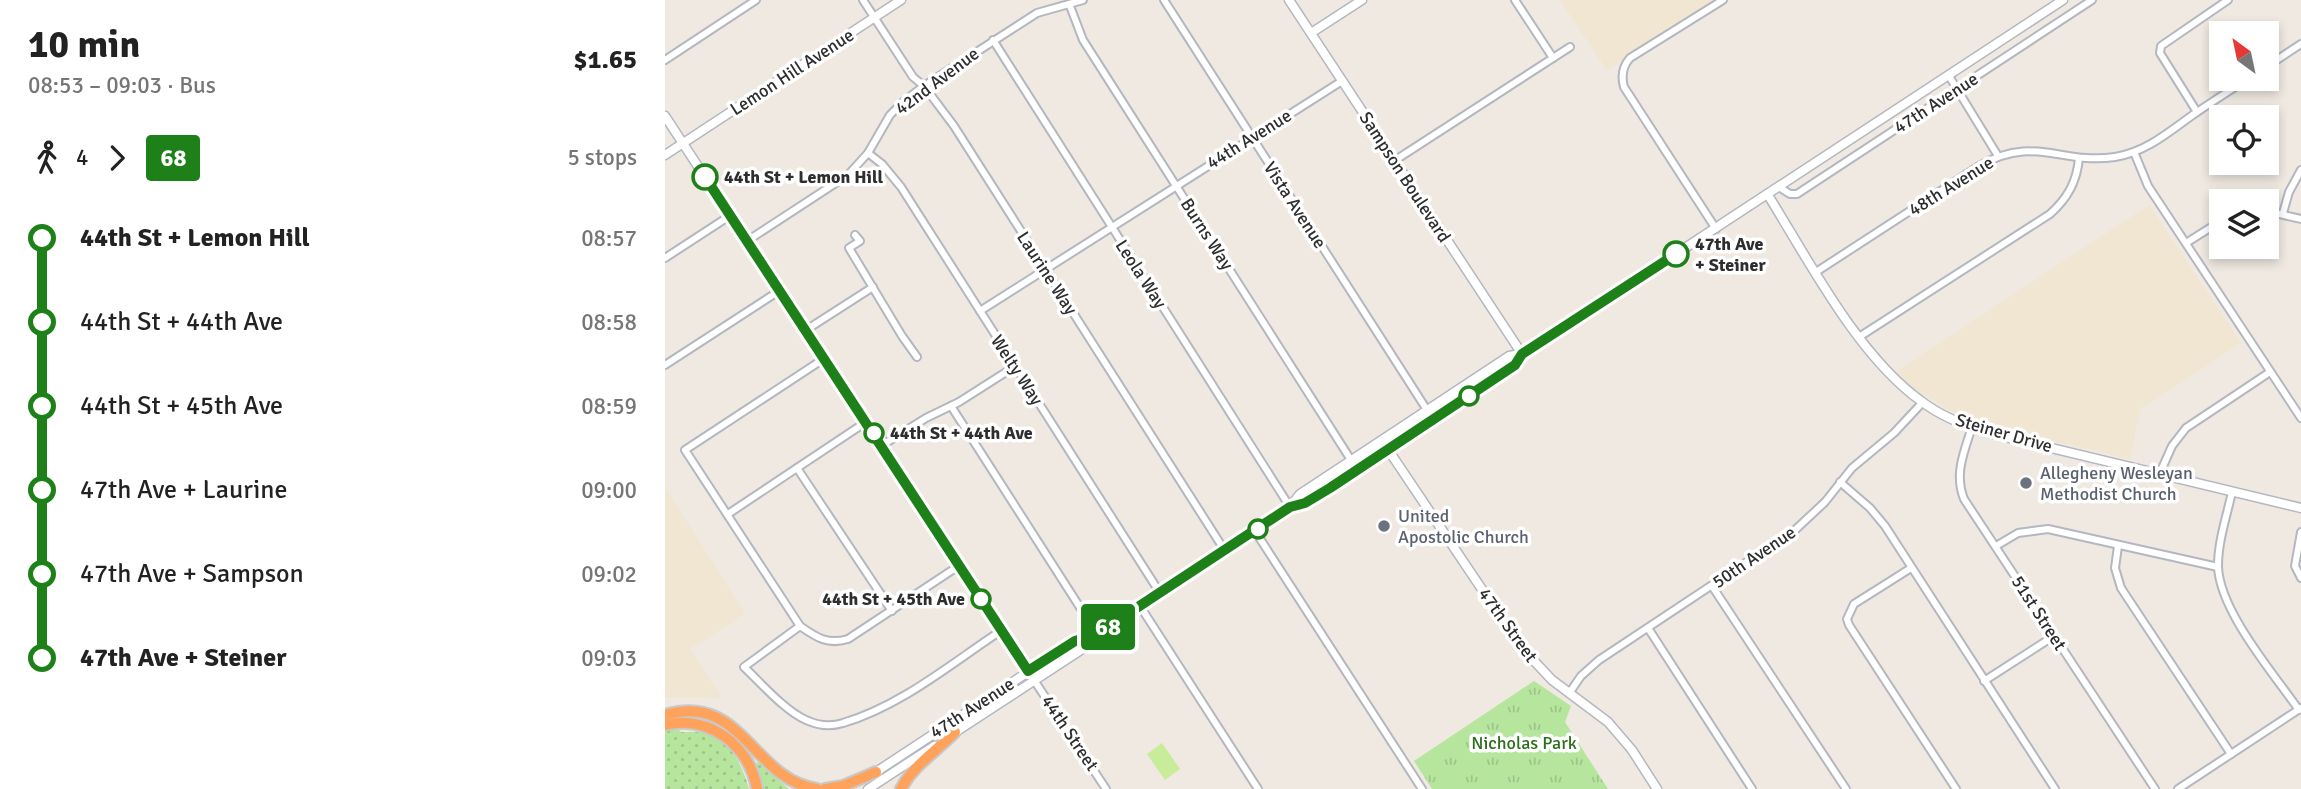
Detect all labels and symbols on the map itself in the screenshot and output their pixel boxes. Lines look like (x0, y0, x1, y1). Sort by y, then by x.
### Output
north arrow (2209, 21, 2279, 91)
street label: Lemon Hill Avenue (726, 24, 858, 120)
street label: 42nd Avenue (891, 42, 983, 120)
street label: 47th Avenue (1890, 68, 1982, 138)
street label: 44th Avenue (1203, 104, 1295, 174)
street label: Sampson Boulevard (1355, 108, 1455, 246)
street label: 48th Avenue (1905, 151, 1997, 221)
street label: Vista Avenue (1259, 158, 1331, 252)
marker: 44th St + Lemon Hill (692, 164, 718, 190)
place label: 44th St + Lemon Hill (724, 166, 883, 188)
street label: Burns Way (1176, 194, 1239, 274)
street label: Laurine Way (1012, 227, 1082, 319)
place label: 47th Ave + Steiner (1695, 233, 1766, 276)
street label: Leola Way (1111, 235, 1172, 313)
marker: 47th Ave + Steiner (1663, 241, 1689, 267)
street label: Welty Way (986, 331, 1048, 410)
unlabelled marker (1459, 386, 1479, 406)
street label: Steiner Drive (1953, 409, 2055, 457)
place label: 44th St + 44th Ave (890, 422, 1033, 444)
marker: 44th St + 44th Ave (864, 423, 884, 443)
place label: Allegheny Wesleyan Methodist Church (2040, 462, 2193, 505)
marker: Allegheny Wesleyan Methodist Church (2018, 475, 2034, 491)
place label: United Apostolic Church (1398, 505, 1529, 548)
marker: United Apostolic Church (1376, 518, 1392, 534)
unlabelled marker (1248, 519, 1268, 539)
street label: 50th Avenue (1708, 521, 1800, 593)
street label: 51st Street (2007, 572, 2071, 654)
street label: 47th Street (1474, 584, 1542, 666)
place label: 44th St + 45th Ave (822, 588, 965, 610)
marker: 44th St + 45th Ave (971, 589, 991, 609)
line badge: 68 (1077, 604, 1139, 650)
street label: 47th Avenue (926, 673, 1018, 743)
street label: 44th Street (1037, 691, 1103, 775)
park label: Nicholas Park (1471, 732, 1577, 754)

